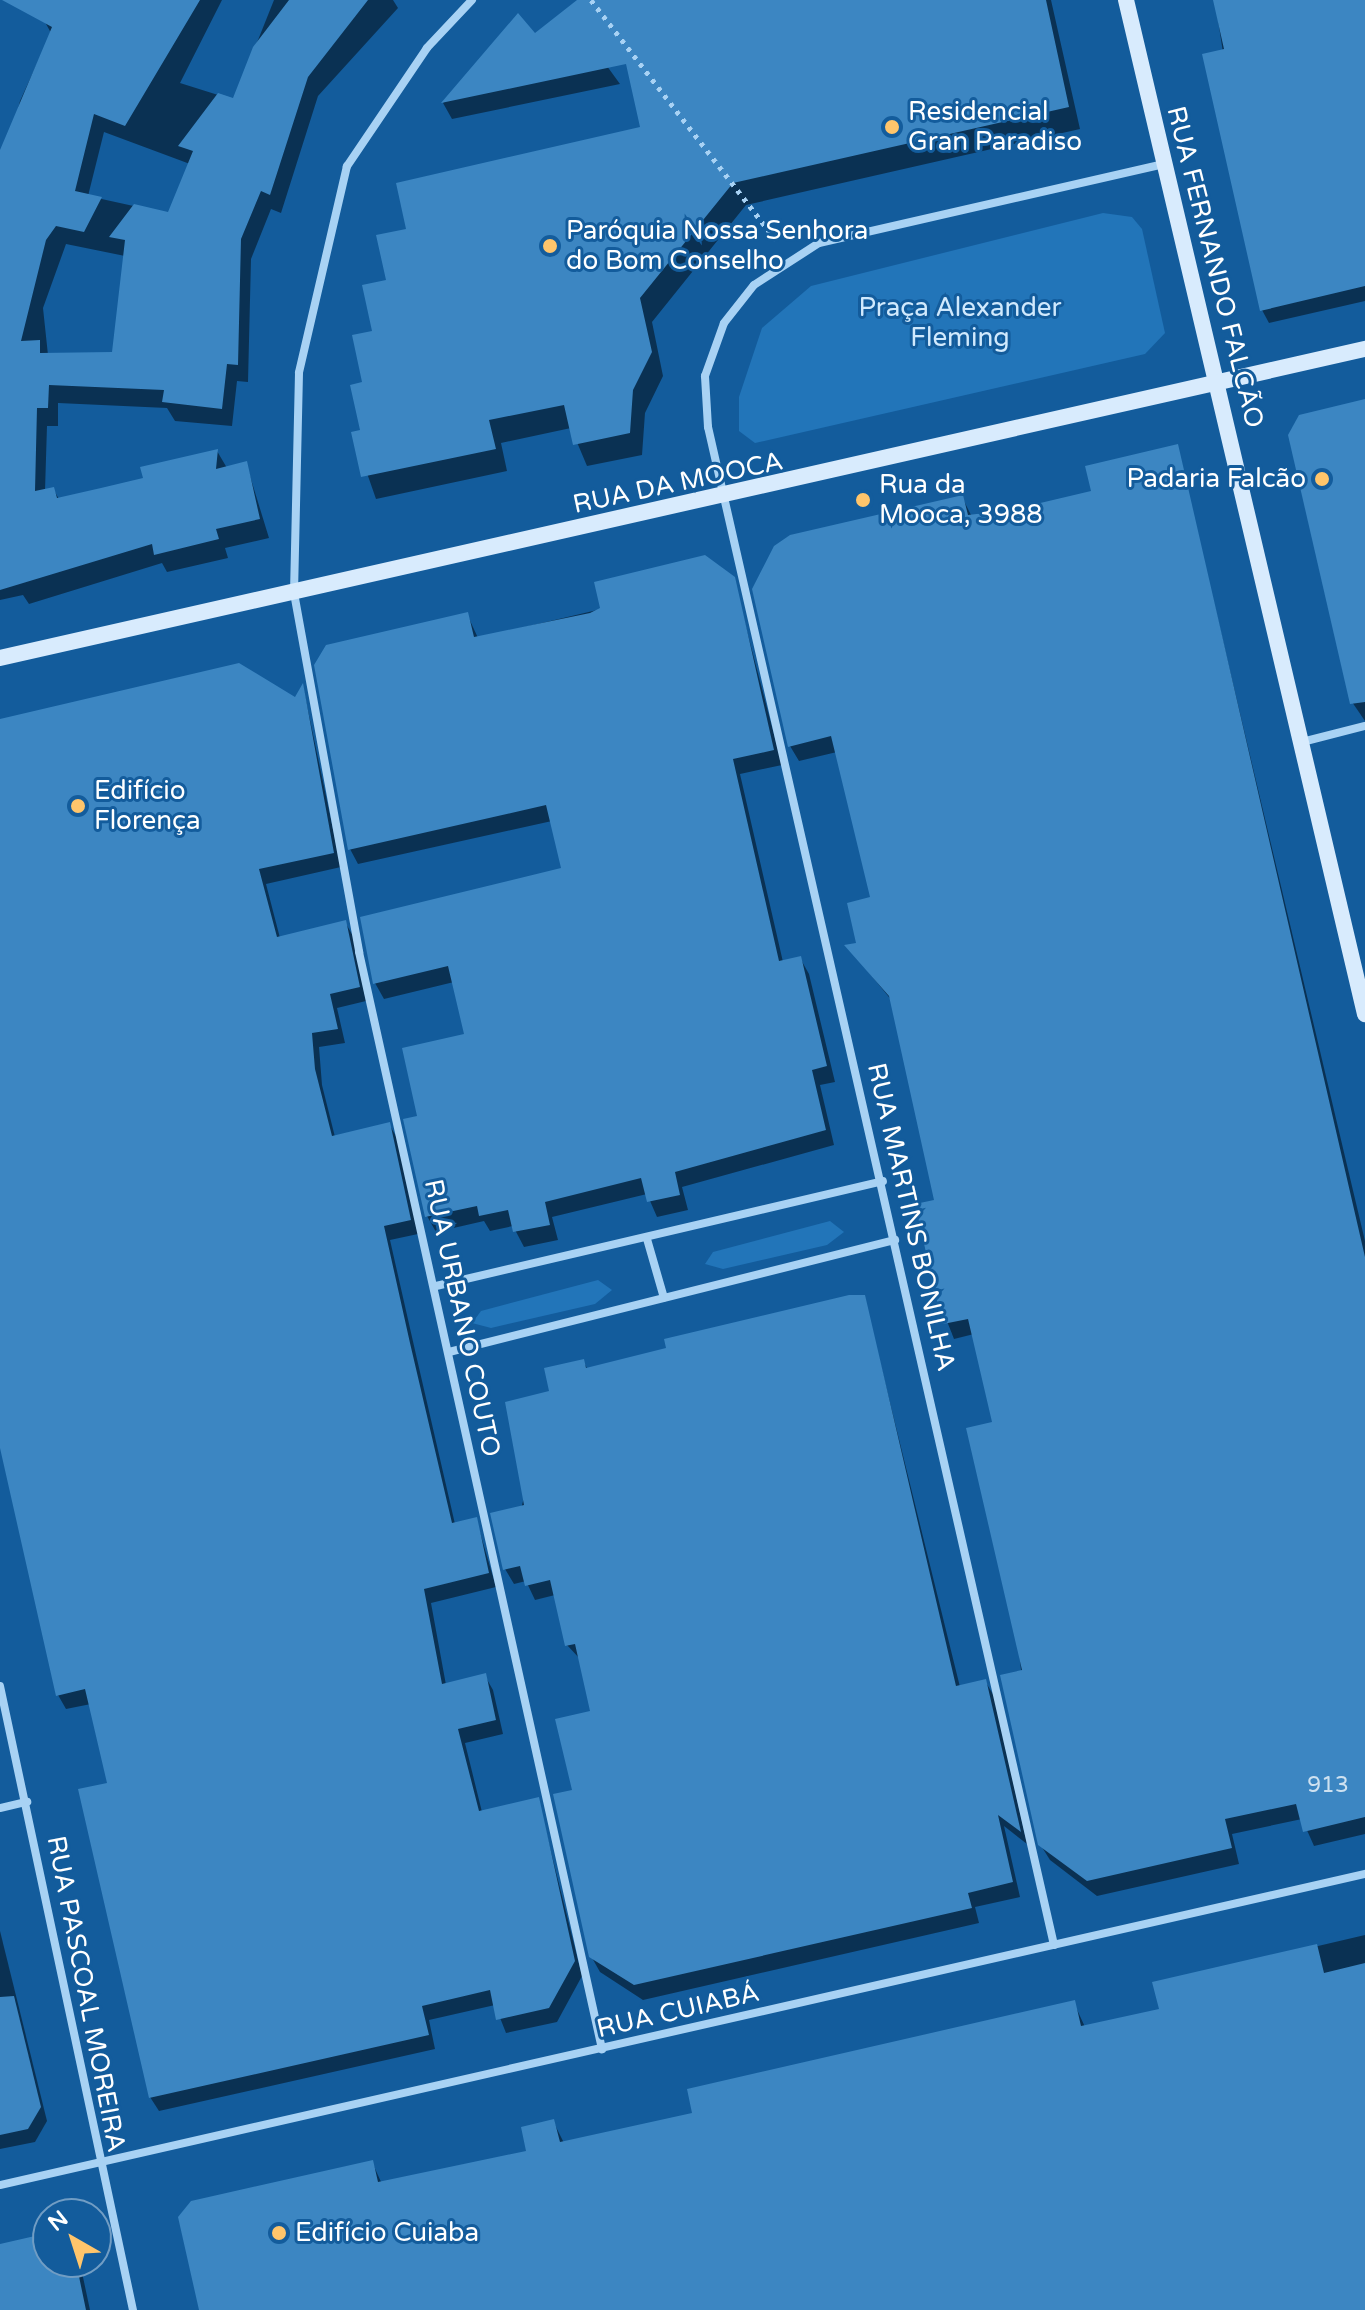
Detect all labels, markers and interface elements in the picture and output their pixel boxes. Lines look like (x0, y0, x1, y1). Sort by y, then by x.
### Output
place label: Residencial Gran Paradiso (908, 96, 1082, 158)
street label: RUA FERNANDO FALCÃO (1160, 103, 1270, 431)
marker: Residencial Gran Paradiso (883, 118, 901, 136)
place label: Paróquia Nossa Senhora do Bom Conselho (566, 215, 868, 276)
marker: Paróquia Nossa Senhora do Bom Conselho (541, 237, 559, 255)
park label: Praça Alexander Fleming (859, 292, 1061, 354)
street label: RUA DA MOOCA (570, 445, 786, 521)
place label: Padaria Falcão (1127, 463, 1306, 495)
place label: Rua da Mooca, 3988 (879, 469, 1043, 530)
marker: Padaria Falcão (1313, 470, 1331, 488)
marker: Rua da Mooca, 3988 (854, 491, 872, 509)
place label: Edifício Florença (94, 775, 200, 836)
marker: Edifício Florença (69, 797, 87, 815)
street label: RUA MARTINS BONILHA (860, 1060, 962, 1374)
street label: RUA URBANO COUTO (417, 1176, 507, 1460)
house number: 913 (1307, 1773, 1349, 1799)
street label: RUA PASCOAL MOREIRA (40, 1833, 132, 2155)
street label: RUA CUIABÁ (594, 1977, 762, 2045)
north arrow (32, 2198, 112, 2278)
text: N (43, 2205, 73, 2237)
place label: Edifício Cuiaba (295, 2217, 479, 2249)
marker: Edifício Cuiaba (270, 2224, 288, 2242)

